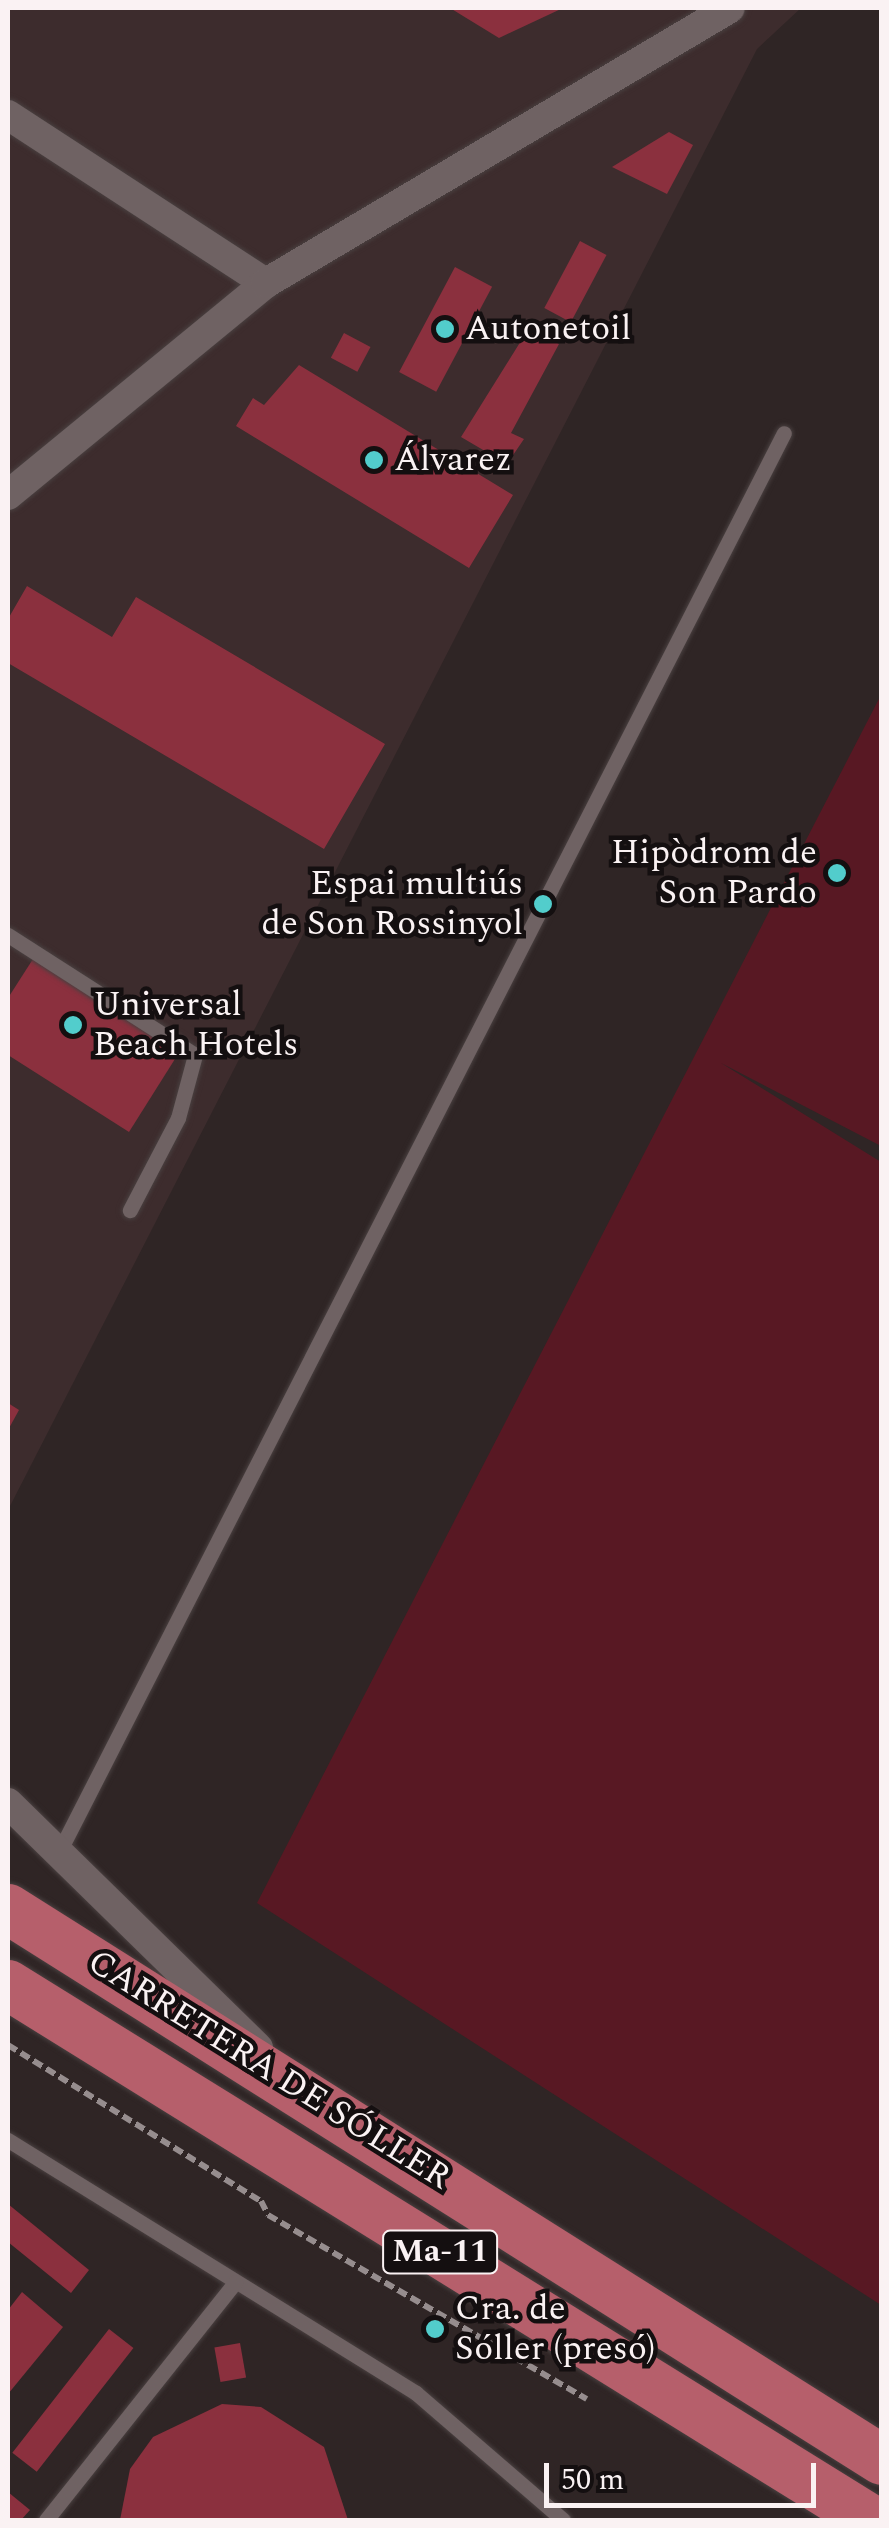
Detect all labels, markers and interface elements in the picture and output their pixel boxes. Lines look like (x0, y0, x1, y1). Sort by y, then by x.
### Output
place label: Autonetoil (465, 308, 631, 350)
marker: Autonetoil (434, 318, 456, 340)
place label: Álvarez (394, 439, 512, 481)
marker: Álvarez (363, 449, 385, 471)
place label: Hipòdrom de Son Pardo (611, 832, 817, 914)
marker: Hipòdrom de Son Pardo (826, 862, 848, 884)
place label: Espai multiús de Son Rossinyol (262, 863, 523, 945)
marker: Espai multiús de Son Rossinyol (532, 893, 554, 915)
place label: Universal Beach Hotels (93, 984, 298, 1066)
marker: Universal Beach Hotels (62, 1014, 84, 1036)
street label: CARRETERA DE SÓLLER (80, 1941, 458, 2199)
road number: Ma-11 (380, 2225, 500, 2279)
place label: Cra. de Sóller (presó) (455, 2288, 655, 2370)
marker: Cra. de Sóller (presó) (424, 2318, 446, 2340)
scale bar (549, 2443, 822, 2505)
text: 50 m (561, 2457, 624, 2503)

